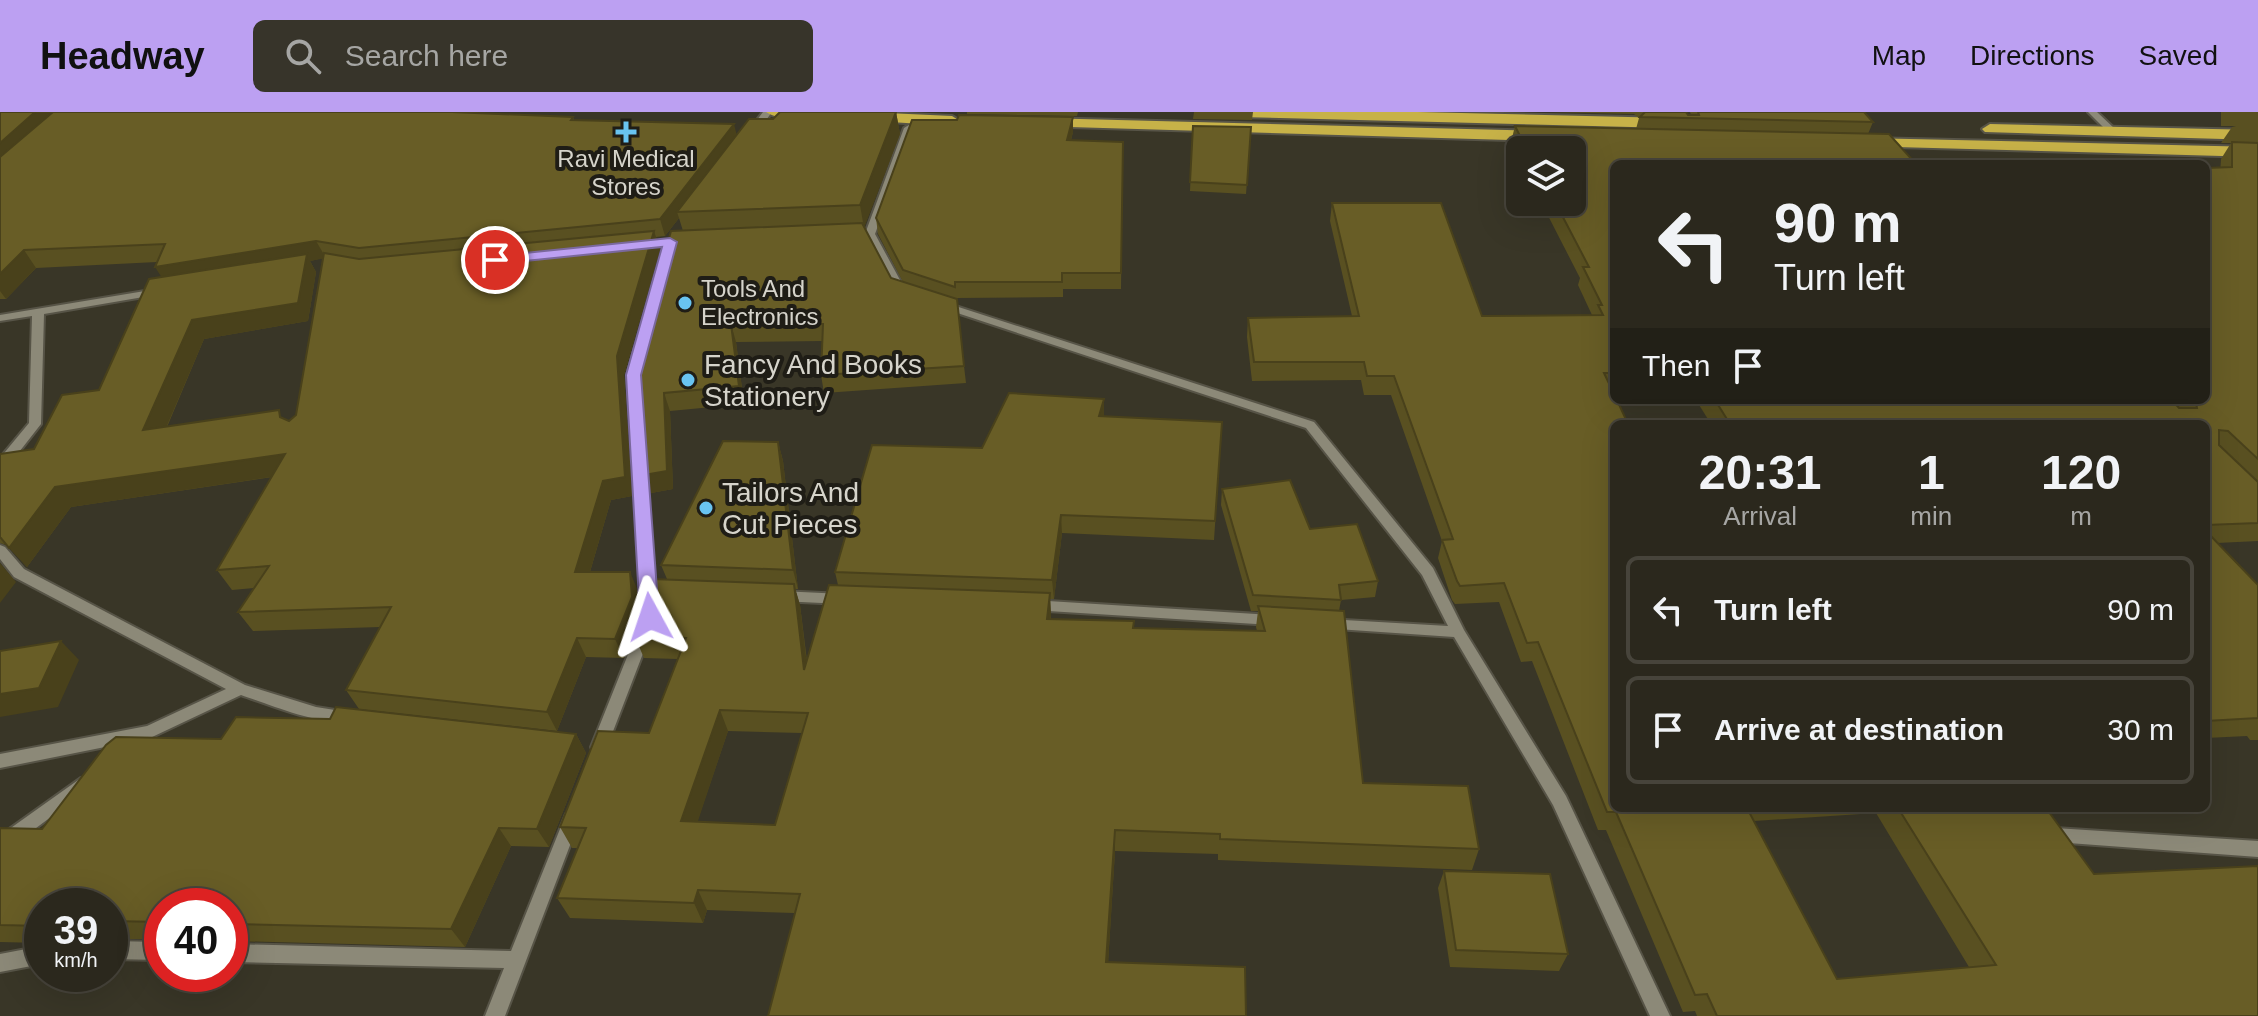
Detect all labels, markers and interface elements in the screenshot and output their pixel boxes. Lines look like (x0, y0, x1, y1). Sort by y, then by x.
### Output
search box (253, 20, 813, 92)
icon: search (281, 34, 325, 78)
text: Headway (40, 35, 205, 77)
text: Search here (345, 39, 508, 72)
text: Map (1872, 40, 1926, 71)
text: Directions (1970, 40, 2095, 71)
text: Saved (2139, 40, 2218, 71)
marker: Ravi Medical Stores (617, 123, 635, 141)
map controls (1506, 136, 1586, 216)
button: layers (1506, 136, 1586, 216)
place label: Ravi Medical Stores (557, 145, 695, 200)
text: 90 m (1774, 191, 1902, 254)
icon: left (1642, 192, 1746, 296)
pin (461, 226, 529, 294)
icon: arrive (473, 238, 517, 282)
text: Turn left (1774, 257, 1905, 298)
place label: Tools And Electronics (701, 275, 818, 330)
marker: Tools And Electronics (676, 294, 694, 312)
icon: arrive (1726, 344, 1770, 388)
place label: Fancy And Books Stationery (704, 349, 922, 412)
text: Then (1642, 349, 1710, 382)
marker: Fancy And Books Stationery (679, 371, 697, 389)
text: 20:31 (1699, 446, 1822, 499)
text: 1 (1918, 446, 1945, 499)
text: 120 (2041, 446, 2121, 499)
place label: Tailors And Cut Pieces (722, 477, 859, 540)
marker: Tailors And Cut Pieces (697, 499, 715, 517)
text: Arrival (1723, 501, 1797, 531)
text: min (1910, 501, 1952, 531)
text: m (2070, 501, 2092, 531)
position arrow (608, 575, 692, 659)
icon: left (1646, 588, 1690, 632)
text: Turn left (1714, 593, 1832, 626)
text: 90 m (2107, 593, 2174, 626)
icon: arrive (1646, 708, 1690, 752)
text: Arrive at destination (1714, 713, 2004, 746)
text: 30 m (2107, 713, 2174, 746)
speed limit sign: 40 (144, 888, 248, 992)
text: 39 (54, 908, 98, 952)
text: km/h (54, 949, 98, 971)

